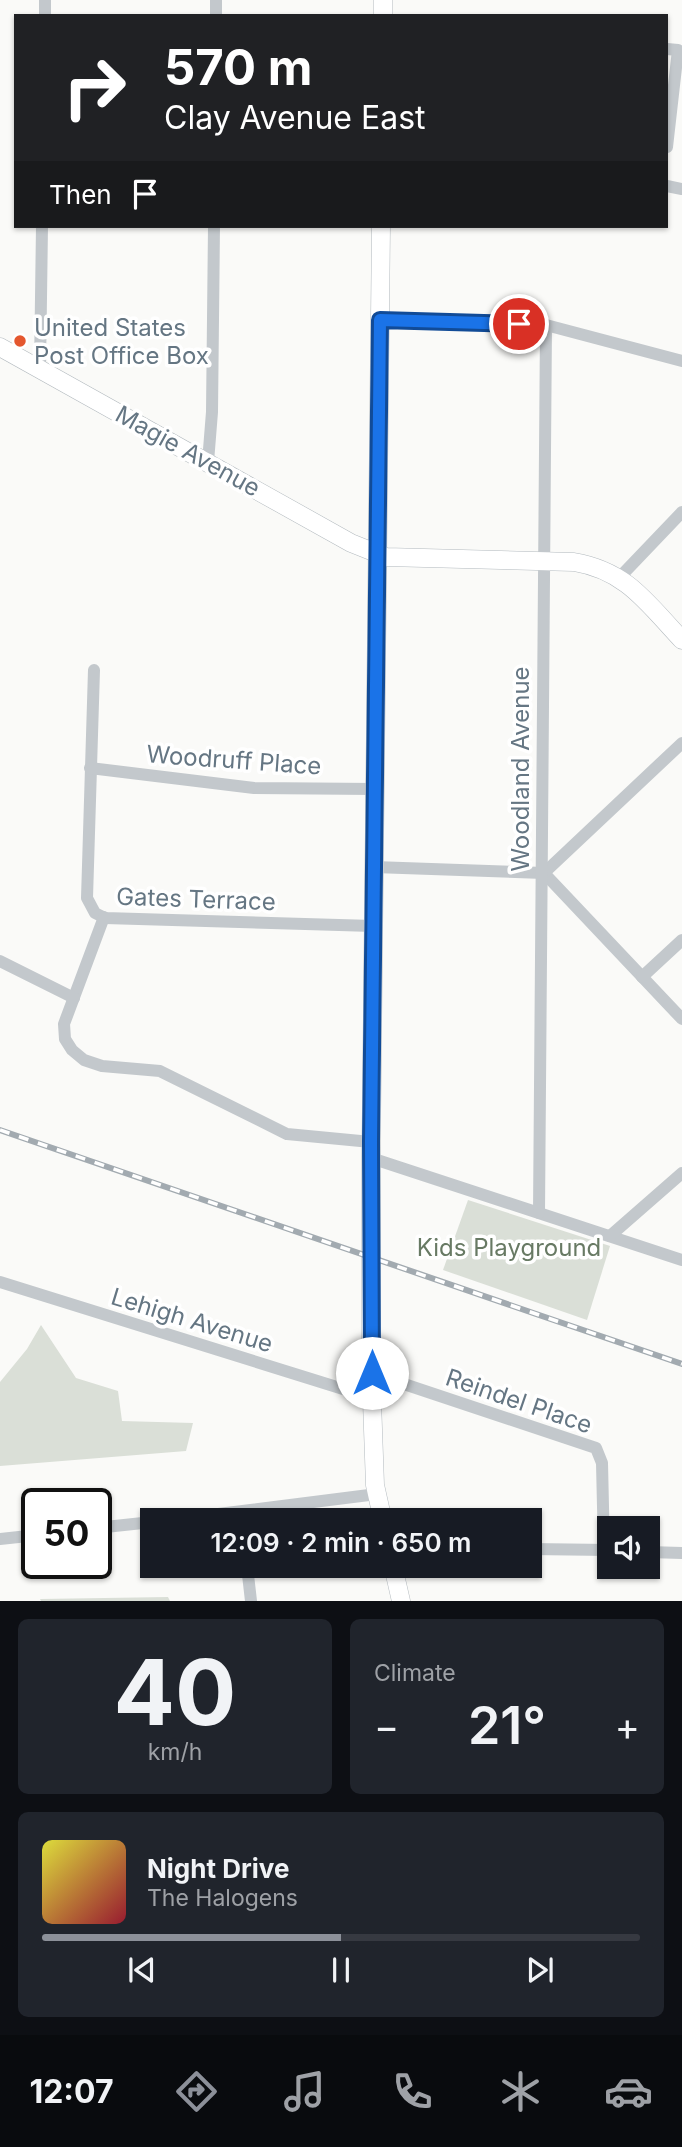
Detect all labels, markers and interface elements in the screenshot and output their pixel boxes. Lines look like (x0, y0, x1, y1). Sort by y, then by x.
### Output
text: 570 m (164, 38, 312, 97)
icon: right (49, 42, 140, 133)
text: Clay Avenue East (164, 98, 426, 137)
icon: arrive (126, 175, 164, 213)
text: Then (49, 179, 112, 210)
pin (489, 294, 549, 354)
icon: arrive (500, 305, 538, 343)
place label: United States Post Office Box (34, 313, 209, 370)
marker: United States Post Office Box (12, 333, 28, 349)
street label: Magie Avenue (111, 399, 265, 503)
street label: Woodland Avenue (506, 666, 535, 872)
street label: Woodruff Place (146, 739, 322, 781)
street label: Gates Terrace (116, 882, 276, 916)
park label: Kids Playground (417, 1233, 601, 1262)
street label: Lehigh Avenue (108, 1282, 276, 1358)
position arrow (335, 1336, 409, 1410)
street label: Reindel Place (442, 1362, 596, 1440)
speed limit sign: 50 (21, 1488, 112, 1579)
map controls (597, 1516, 660, 1579)
button: sound (597, 1516, 660, 1579)
text: 12:09 · 2 min · 650 m (210, 1527, 472, 1558)
text: 40 (114, 1637, 236, 1747)
text: Climate (374, 1659, 456, 1687)
text: 21° (468, 1694, 546, 1757)
text: − (374, 1703, 399, 1749)
text: + (615, 1703, 640, 1749)
text: km/h (148, 1738, 202, 1766)
text: Night Drive (147, 1853, 289, 1884)
text: The Halogens (147, 1884, 298, 1912)
icon: previous (123, 1951, 161, 1989)
icon: pause (322, 1951, 360, 1989)
icon: next (521, 1951, 559, 1989)
icon: directions (172, 2067, 221, 2116)
icon: music (280, 2067, 329, 2116)
icon: phone (388, 2067, 437, 2116)
icon: climate (496, 2067, 545, 2116)
icon: car (604, 2067, 653, 2116)
text: 12:07 (29, 2072, 114, 2111)

